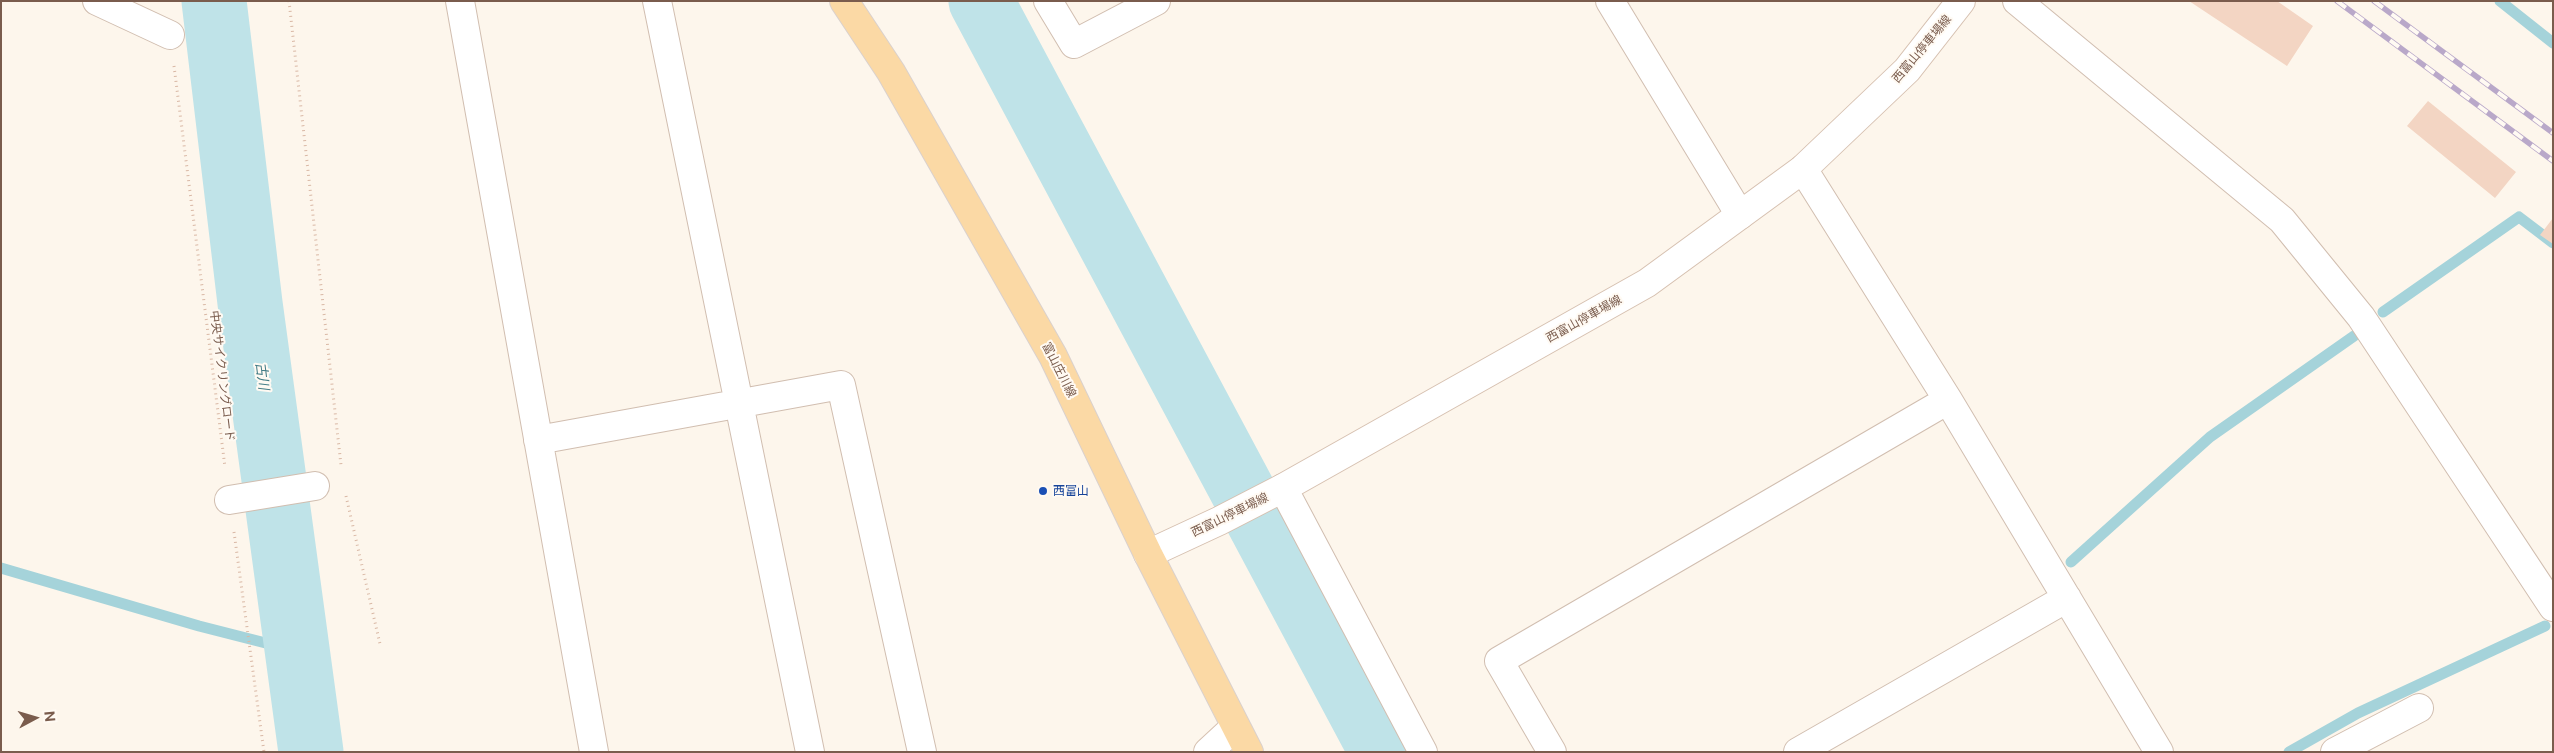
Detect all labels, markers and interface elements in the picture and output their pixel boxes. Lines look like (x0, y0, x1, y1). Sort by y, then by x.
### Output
street label: 西富山停車場線 (1889, 12, 1955, 86)
street label: 西富山停車場線 (1544, 292, 1624, 346)
street label: 中央サイクリングロード (207, 310, 237, 442)
street label: 富山庄川線 (1039, 340, 1079, 400)
water label: 古川 (252, 361, 272, 391)
place label: 西富山 (1053, 484, 1089, 498)
marker: 西富山 (1037, 485, 1049, 497)
street label: 西富山停車場線 (1189, 490, 1271, 540)
north arrow (10, 693, 60, 743)
text: N (41, 710, 58, 723)

